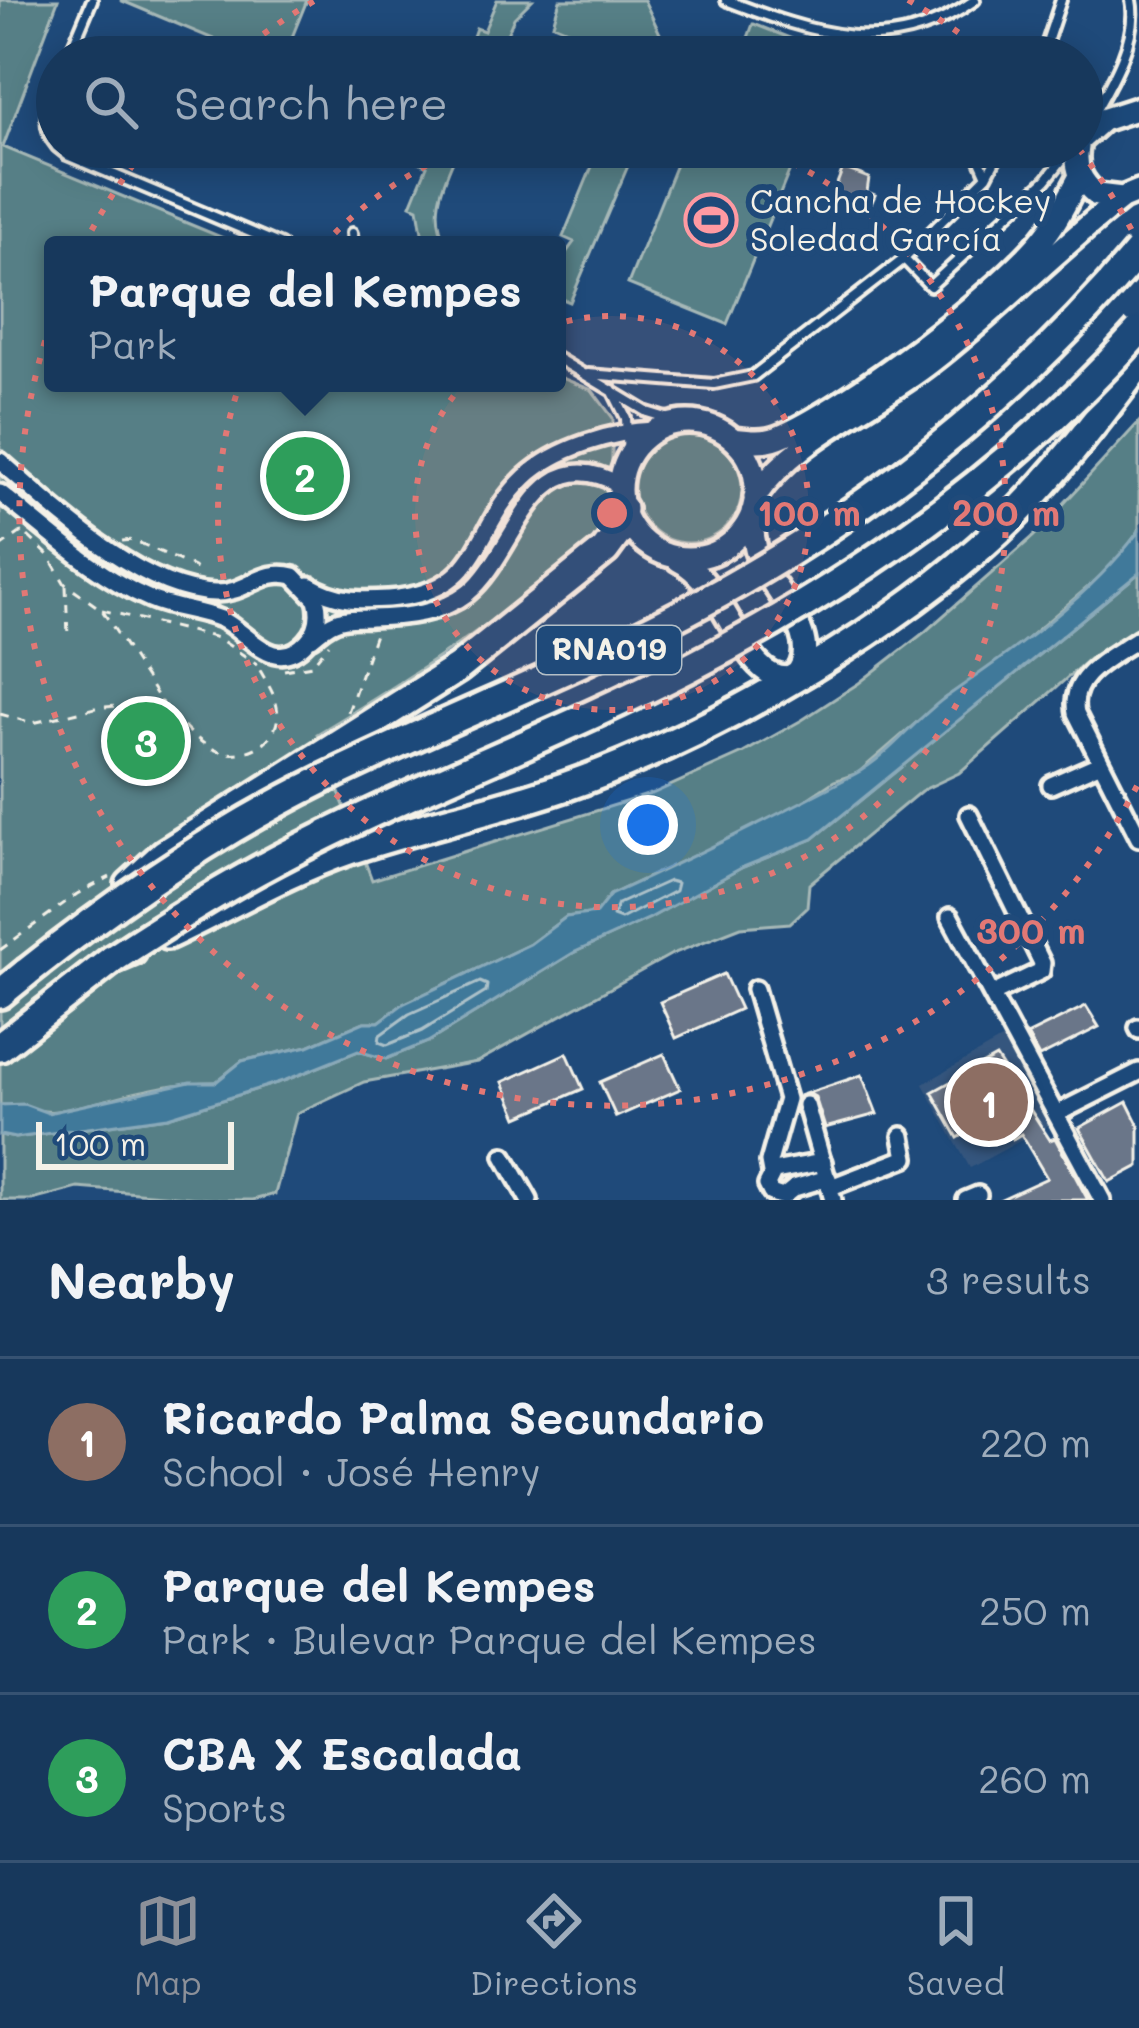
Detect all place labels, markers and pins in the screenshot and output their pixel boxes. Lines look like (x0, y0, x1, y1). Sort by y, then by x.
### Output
place label: Cancha de Hockey Soledad García (750, 178, 1051, 259)
sports icon: Cancha de Hockey Soledad García (683, 192, 739, 248)
pin: 2 (266, 431, 344, 521)
centre of rings (591, 492, 633, 534)
pin: 3 (107, 696, 185, 786)
pin: 1 (950, 1057, 1028, 1147)

